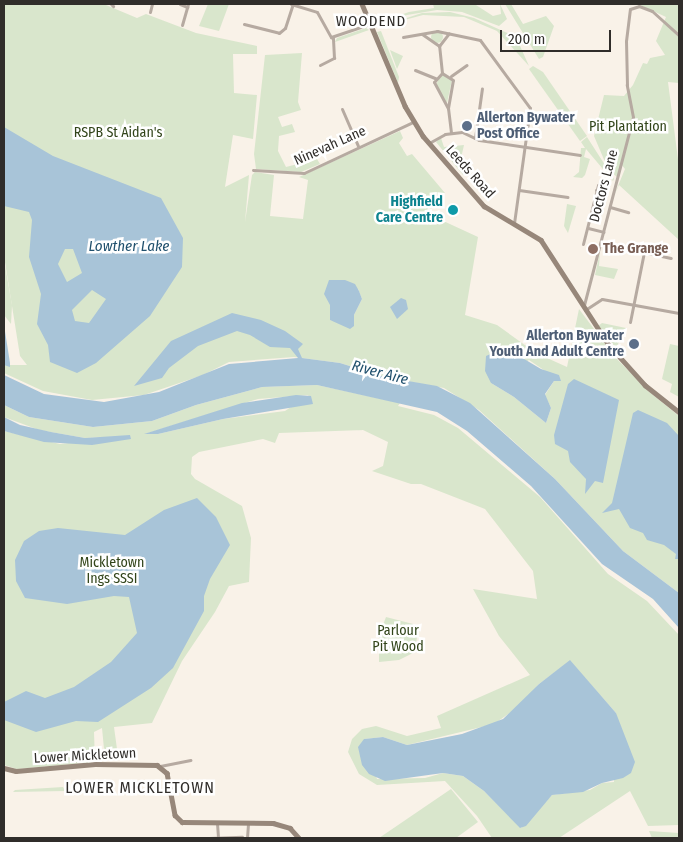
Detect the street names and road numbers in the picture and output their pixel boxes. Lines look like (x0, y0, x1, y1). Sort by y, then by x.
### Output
street label: Ninevah Lane (291, 123, 369, 169)
street label: Leeds Road (442, 142, 498, 202)
street label: Doctors Lane (586, 148, 622, 224)
street label: Lower Mickletown (33, 745, 137, 767)

